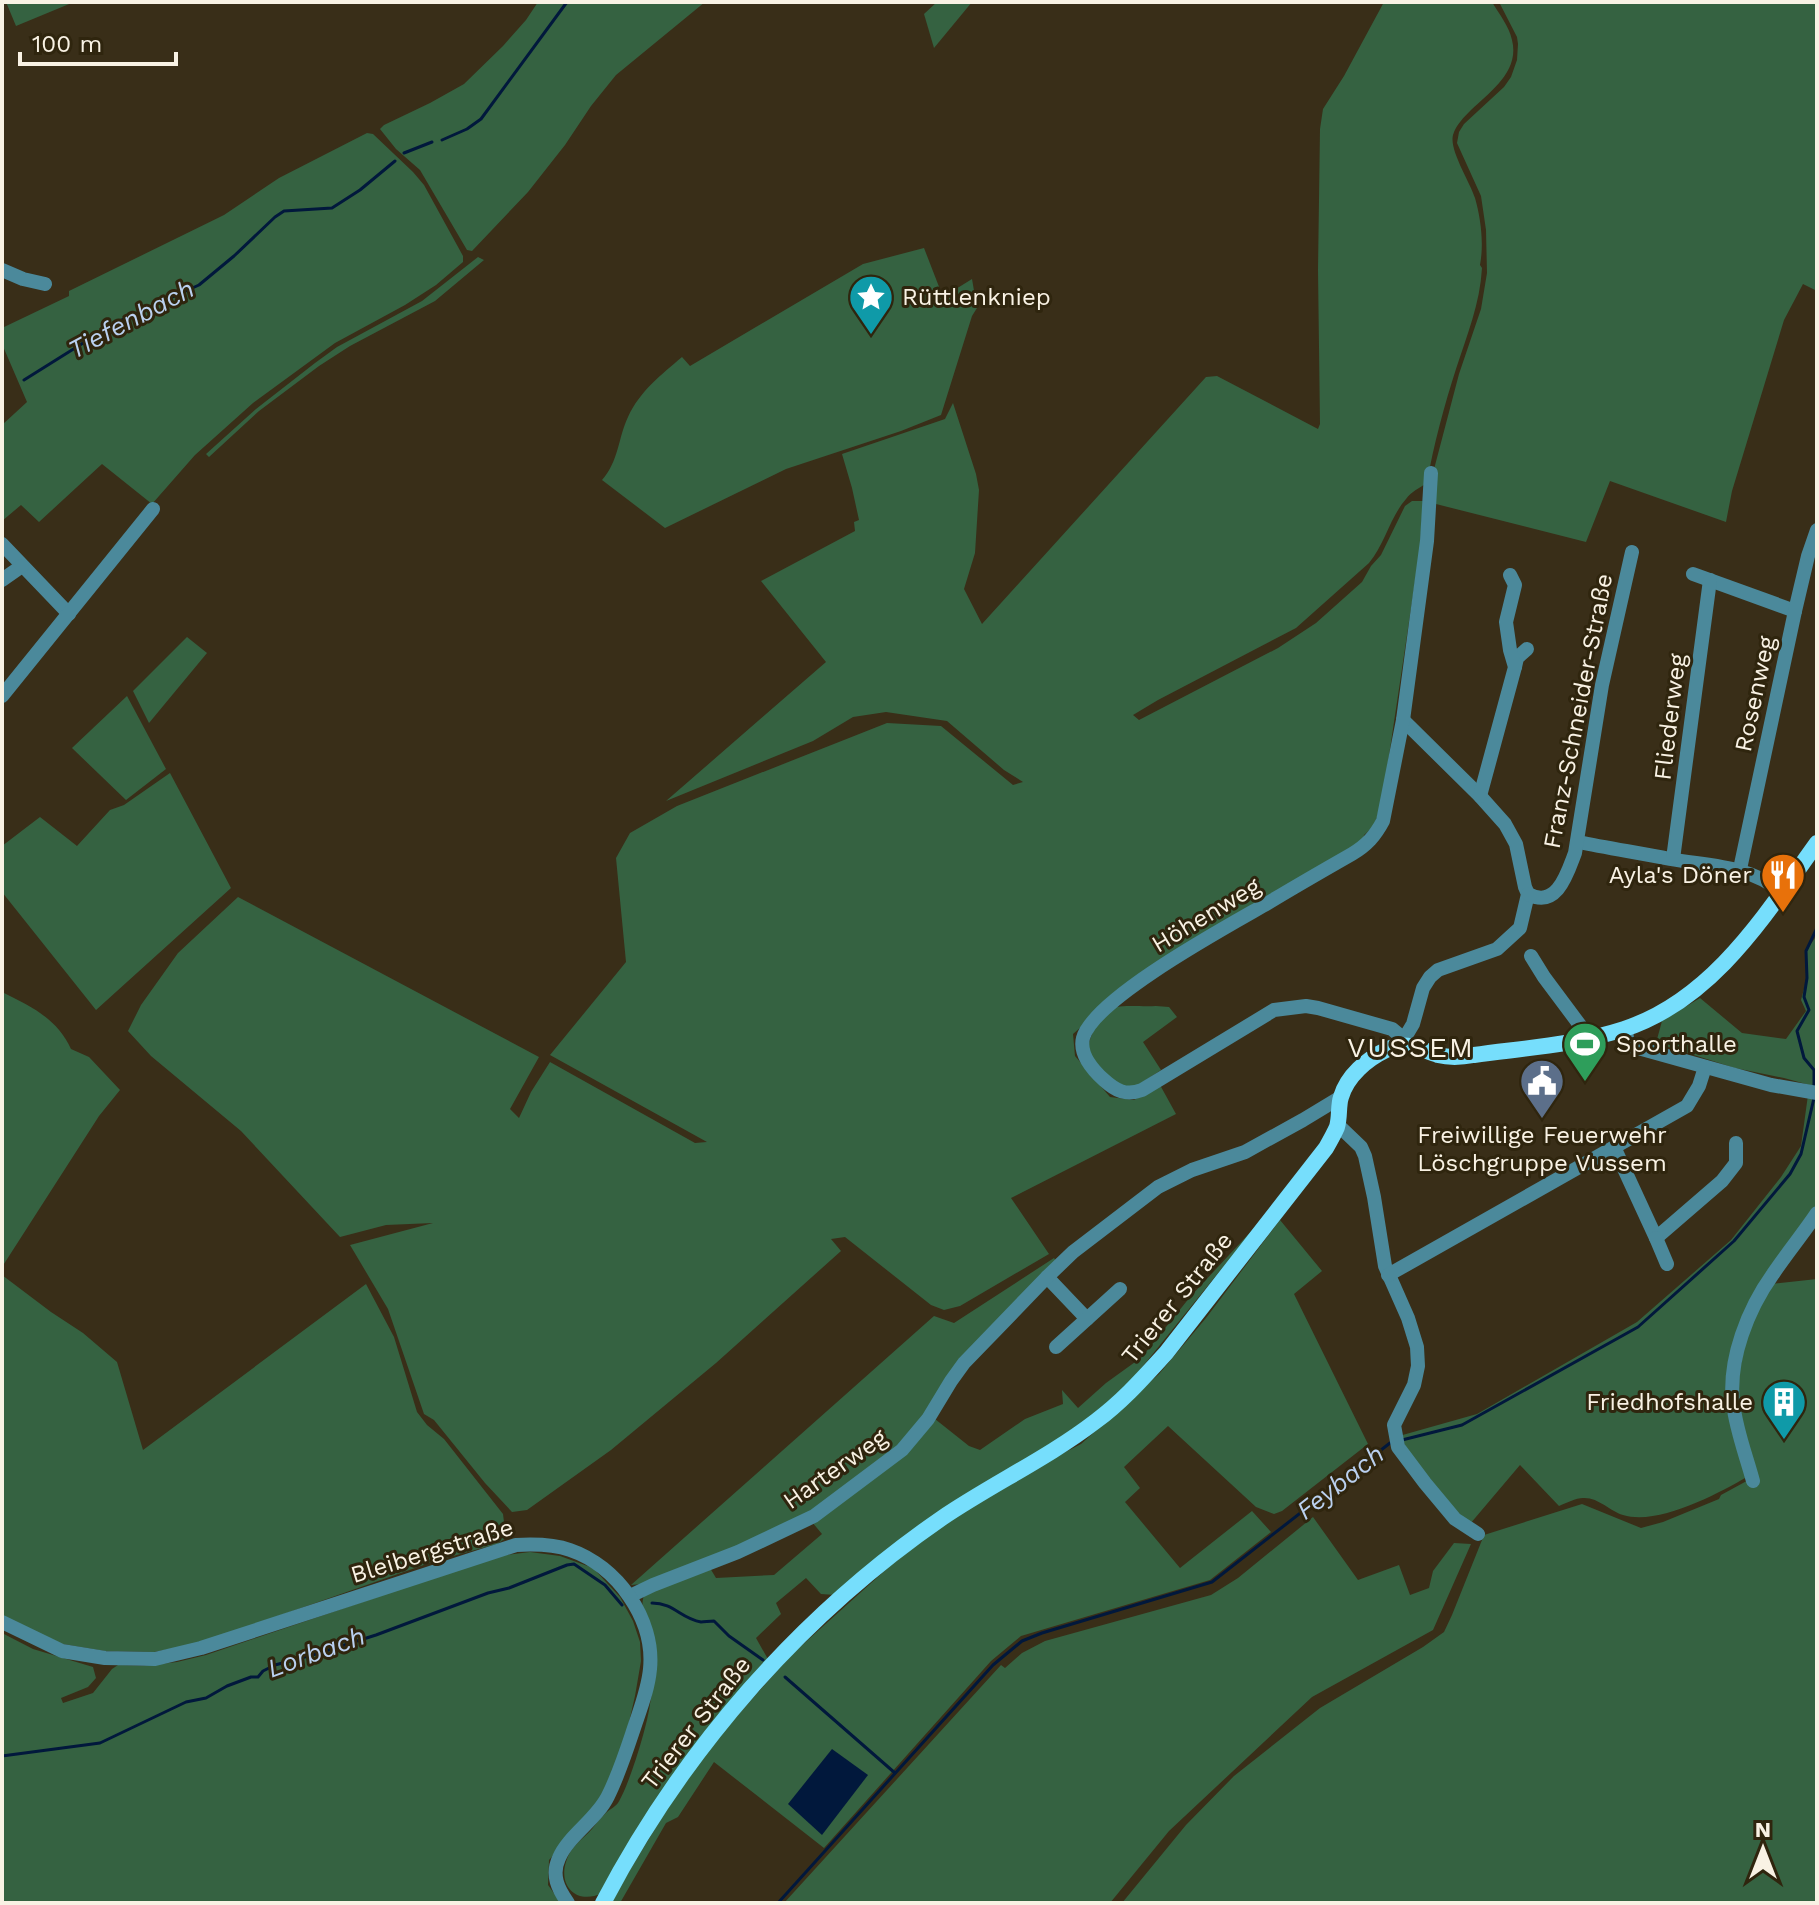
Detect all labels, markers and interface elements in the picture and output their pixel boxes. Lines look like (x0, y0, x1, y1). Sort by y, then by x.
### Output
scale bar (20, 16, 176, 66)
text: 100 m (32, 30, 102, 58)
water label: Tiefenbach (63, 273, 199, 365)
place icon: Rüttlenkniep (847, 273, 895, 336)
place label: Rüttlenkniep (902, 283, 1051, 311)
street label: Franz-Schneider-Straße (1538, 571, 1618, 851)
street label: Rosenweg (1729, 633, 1781, 754)
street label: Fliederweg (1648, 652, 1692, 782)
restaurant icon: Ayla's Döner (1759, 851, 1807, 914)
place label: Ayla's Döner (1609, 861, 1752, 889)
street label: Höhenweg (1147, 872, 1265, 958)
sports icon: Sporthalle (1561, 1020, 1609, 1083)
place label: Sporthalle (1616, 1030, 1737, 1058)
district label: VUSSEM (1347, 1031, 1475, 1064)
public building icon: Freiwillige Feuerwehr Löschgruppe Vussem (1518, 1057, 1566, 1120)
place label: Freiwillige Feuerwehr Löschgruppe Vussem (1417, 1121, 1667, 1177)
street label: Trierer Straße (1116, 1227, 1238, 1369)
building icon: Friedhofshalle (1760, 1378, 1808, 1441)
place label: Friedhofshalle (1586, 1388, 1753, 1416)
street label: Harterweg (778, 1423, 892, 1515)
water label: Feybach (1290, 1439, 1390, 1525)
street label: Bleibergstraße (347, 1513, 517, 1589)
water label: Lorbach (263, 1620, 369, 1684)
street label: Trierer Straße (636, 1651, 756, 1795)
north arrow (1723, 1809, 1803, 1889)
text: N (1755, 1817, 1771, 1842)

